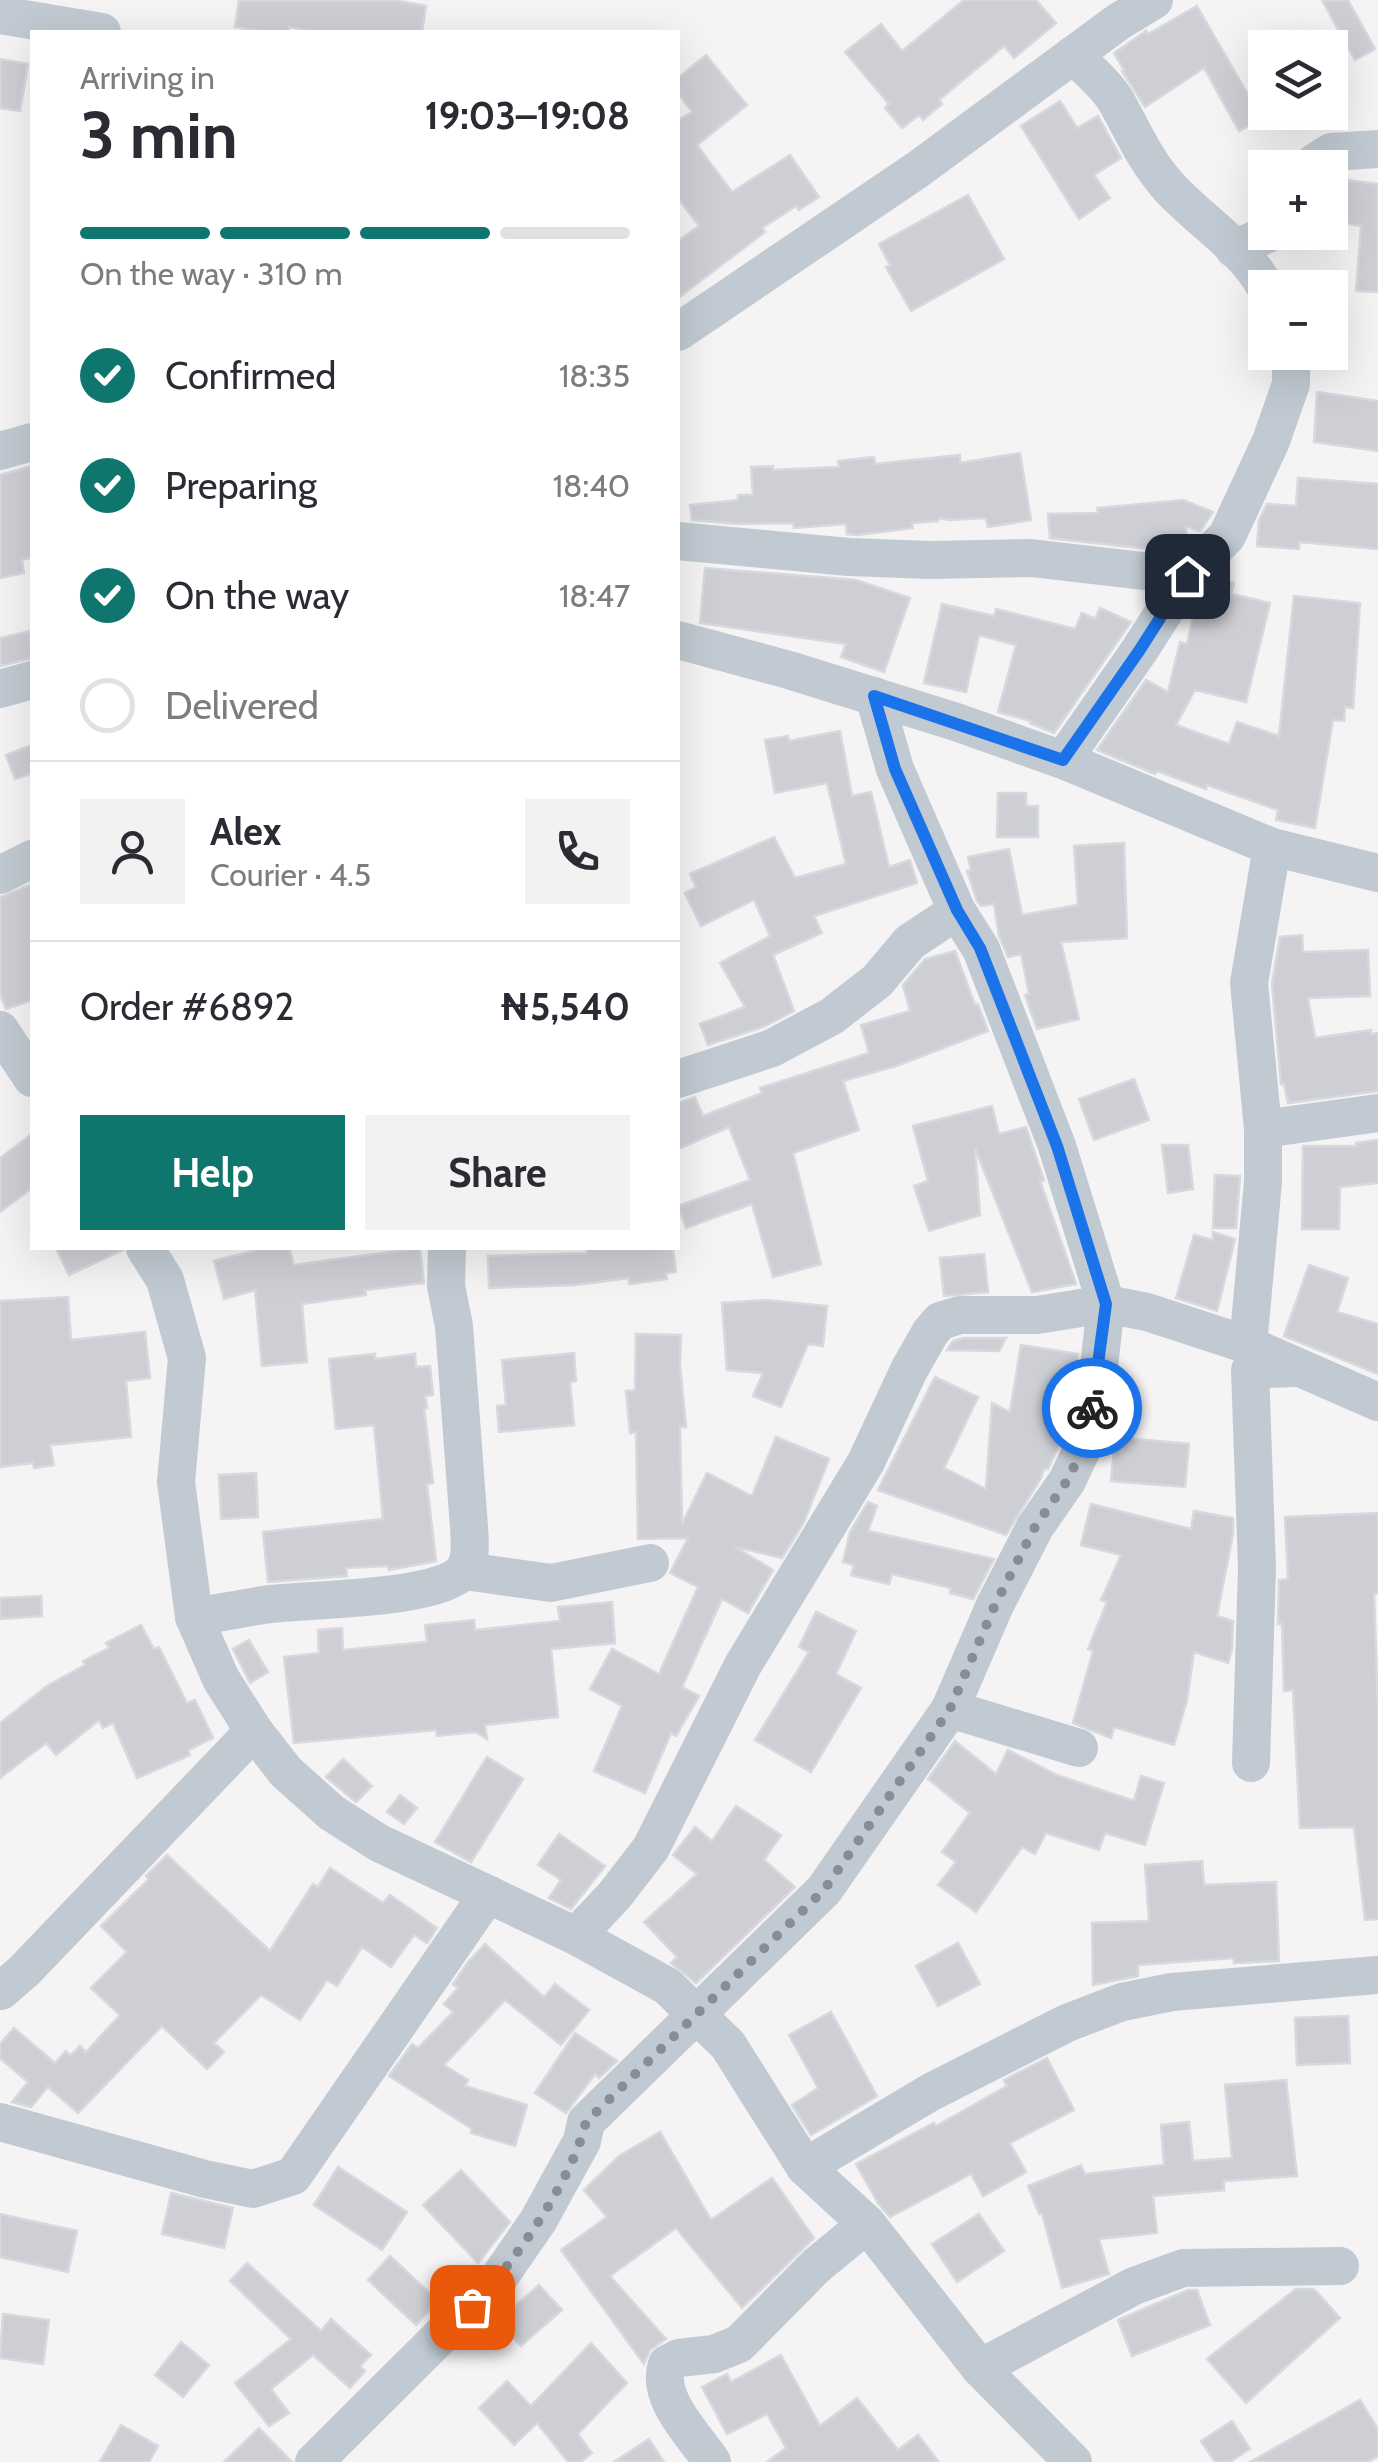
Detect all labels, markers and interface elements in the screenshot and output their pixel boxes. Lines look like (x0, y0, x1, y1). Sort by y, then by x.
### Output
map controls (1248, 30, 1348, 370)
button: layers (1248, 30, 1348, 130)
text: Arriving in (80, 58, 215, 97)
text: 19:03–19:08 (425, 92, 630, 139)
text: 3 min (80, 95, 238, 174)
button: + (1248, 150, 1348, 250)
text: On the way · 310 m (80, 254, 343, 293)
button: − (1248, 270, 1348, 370)
icon: check (80, 348, 135, 403)
text: Confirmed (165, 352, 336, 399)
text: 18:35 (559, 356, 630, 395)
icon: check (80, 458, 135, 513)
text: Preparing (165, 462, 317, 509)
text: 18:40 (553, 466, 630, 505)
pin (1145, 534, 1230, 619)
icon: home (1160, 549, 1215, 604)
icon: check (80, 568, 135, 623)
text: On the way (165, 572, 349, 619)
text: 18:47 (559, 576, 630, 615)
text: Delivered (165, 682, 319, 729)
button: person (80, 799, 185, 904)
button: phone (525, 799, 630, 904)
text: Alex (210, 808, 281, 855)
text: Courier · 4.5 (210, 855, 371, 894)
text: Order #6892 (80, 983, 294, 1030)
text: ₦5,540 (499, 983, 630, 1030)
button: Help (80, 1115, 345, 1230)
button: Share (365, 1115, 630, 1230)
courier (1042, 1358, 1142, 1458)
icon: bike (1065, 1381, 1120, 1436)
pin (430, 2265, 515, 2350)
icon: bag (445, 2280, 500, 2335)

